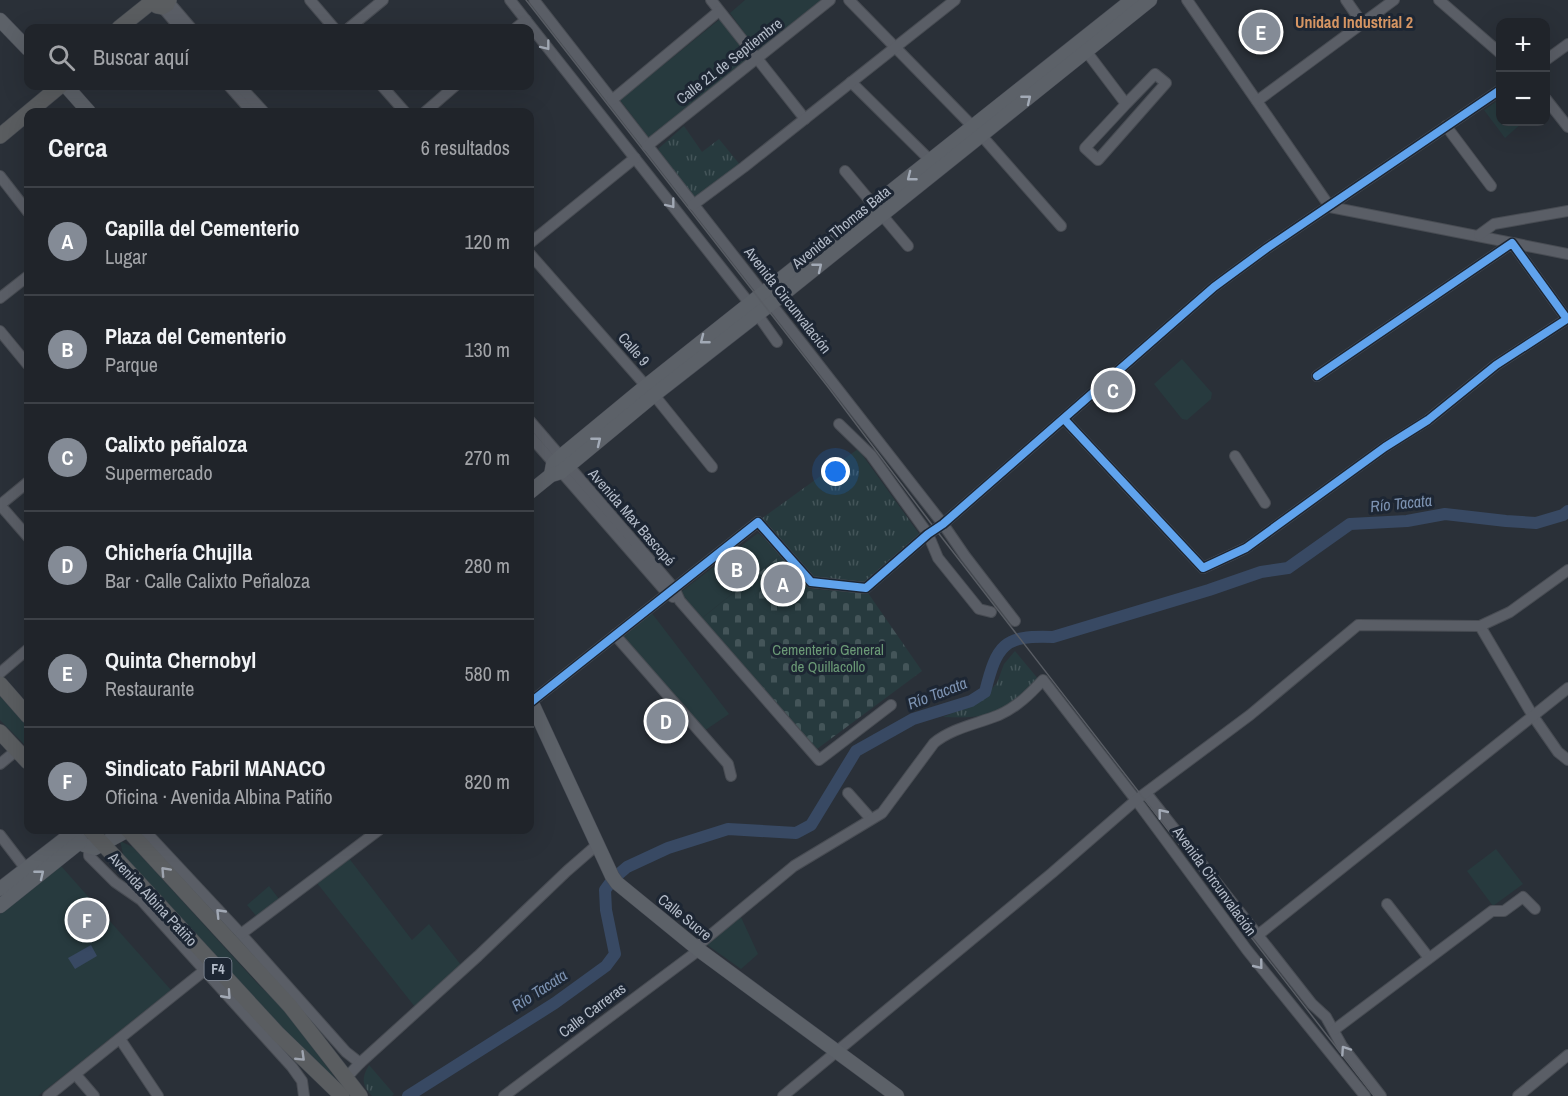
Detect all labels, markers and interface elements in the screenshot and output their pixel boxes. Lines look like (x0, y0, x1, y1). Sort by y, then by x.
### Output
pin: E (1242, 9, 1280, 54)
district label: Unidad Industrial 2 (1295, 11, 1413, 33)
street label: Calle 21 de Septiembre (672, 13, 787, 109)
map controls (1496, 18, 1550, 126)
button: + (1496, 18, 1550, 72)
search box (24, 24, 534, 90)
one-way arrow (539, 39, 550, 50)
icon: search (45, 41, 78, 74)
text: Buscar aquí (93, 42, 189, 72)
button: − (1496, 72, 1550, 126)
one-way arrow (1020, 95, 1031, 106)
text: Cerca (48, 130, 107, 165)
text: 6 resultados (421, 134, 510, 161)
one-way arrow (907, 170, 918, 181)
street label: Avenida Thomas Bata (786, 181, 895, 274)
one-way arrow (663, 197, 674, 208)
text: Capilla del Cementerio (105, 213, 300, 243)
text: A (62, 228, 73, 255)
text: 120 m (464, 228, 510, 255)
street label: Avenida Circunvalación (739, 241, 836, 358)
text: Lugar (105, 243, 147, 270)
one-way arrow (811, 263, 822, 274)
text: Plaza del Cementerio (105, 321, 286, 351)
street label: Calle 9 (614, 328, 655, 370)
one-way arrow (700, 333, 711, 344)
text: B (62, 336, 73, 363)
text: 130 m (464, 336, 510, 363)
text: Parque (105, 351, 158, 378)
pin: C (1094, 368, 1132, 412)
text: Calixto peñaloza (105, 429, 247, 459)
one-way arrow (591, 437, 602, 448)
text: C (62, 444, 73, 471)
text: 270 m (464, 444, 510, 471)
your location (821, 457, 850, 486)
text: Supermercado (105, 459, 213, 486)
street label: Avenida Max Bascopé (583, 463, 680, 570)
water label: Río Tacata (1369, 489, 1433, 517)
text: Chichería Chujlla (105, 537, 252, 567)
pin: B (718, 546, 756, 592)
text: D (62, 552, 73, 579)
text: 280 m (464, 552, 510, 579)
pin: A (764, 562, 802, 606)
text: Bar · Calle Calixto Peñaloza (105, 567, 310, 594)
park label: Cementerio General de Quillacollo (772, 639, 884, 677)
text: Quinta Chernobyl (105, 645, 256, 675)
text: E (62, 660, 73, 687)
text: 580 m (464, 660, 510, 687)
water label: Río Tacata (904, 672, 970, 714)
text: Restaurante (105, 675, 194, 702)
pin: D (646, 698, 686, 744)
text: Sindicato Fabril MANACO (105, 753, 326, 783)
text: F (62, 768, 73, 795)
text: 820 m (464, 768, 510, 795)
text: Oficina · Avenida Albina Patiño (105, 783, 333, 810)
one-way arrow (1159, 809, 1170, 820)
street label: Avenida Circunvalación (1168, 821, 1262, 940)
street label: Avenida Albina Patiño (103, 847, 202, 951)
one-way arrow (161, 867, 172, 877)
one-way arrow (33, 870, 44, 881)
street label: Calle Sucre (654, 889, 716, 945)
pin: F (68, 898, 106, 942)
one-way arrow (217, 909, 228, 920)
road number: F4 (204, 958, 232, 980)
one-way arrow (1251, 958, 1262, 969)
water label: Río Tacata (507, 964, 571, 1016)
street label: Calle Carreras (554, 978, 630, 1042)
one-way arrow (220, 988, 231, 999)
one-way arrow (1341, 1045, 1352, 1056)
one-way arrow (293, 1049, 304, 1060)

